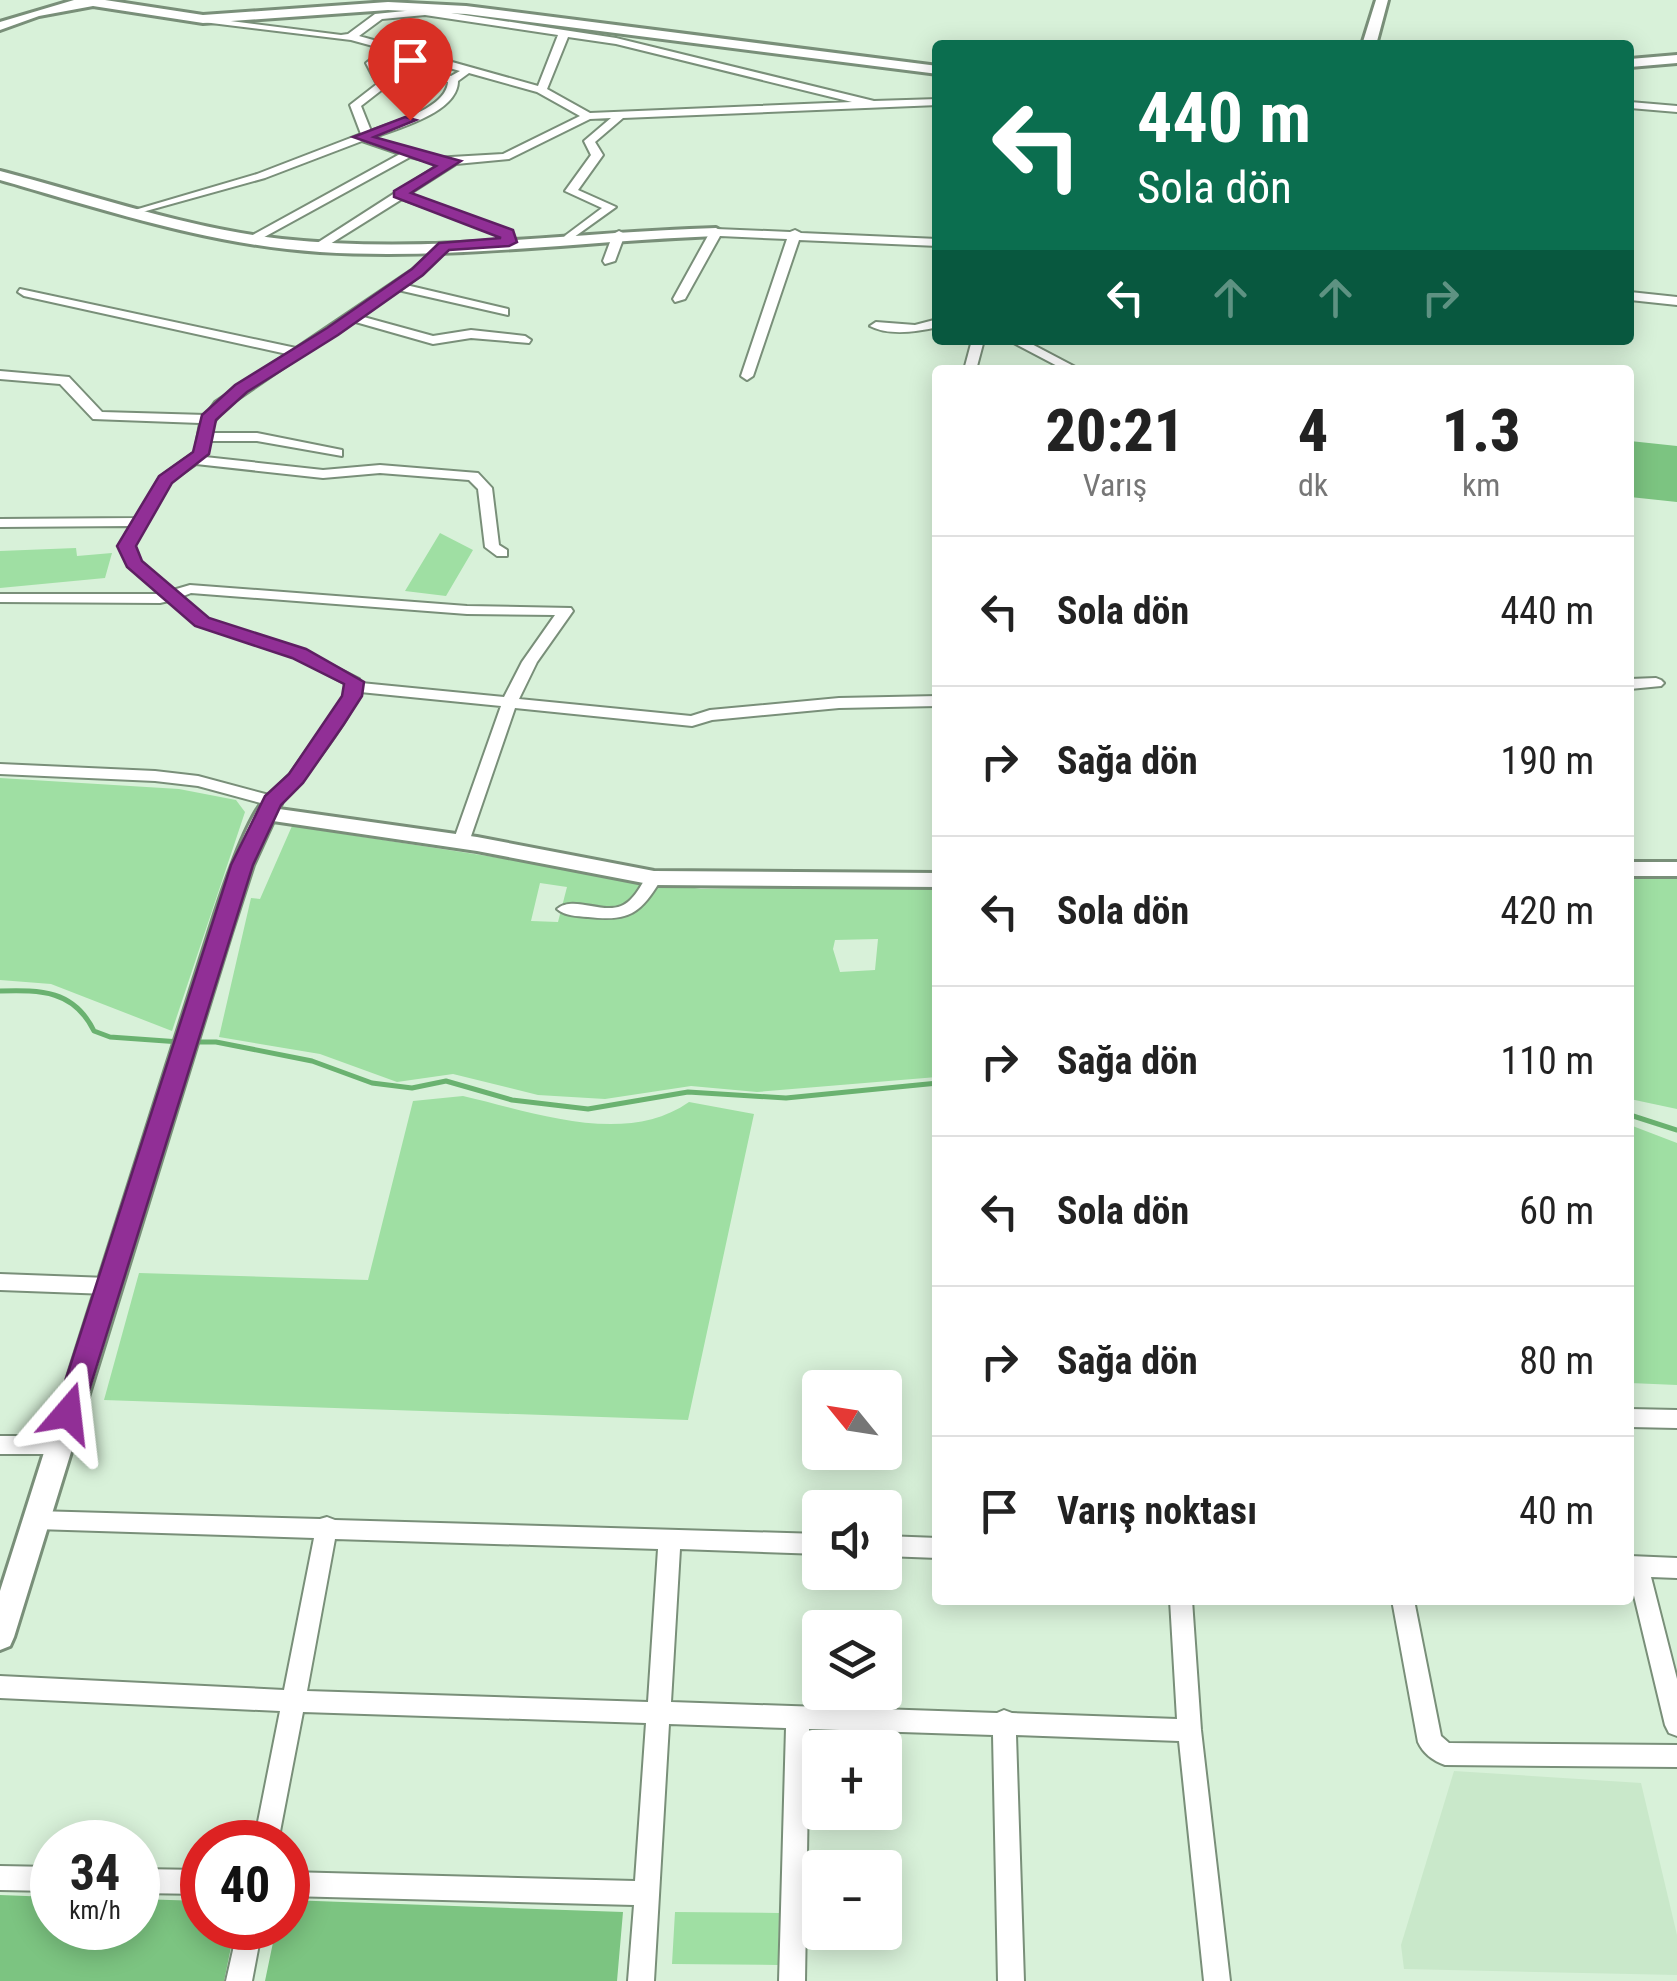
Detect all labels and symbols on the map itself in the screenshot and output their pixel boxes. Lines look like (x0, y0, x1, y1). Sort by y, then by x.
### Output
pin (368, 18, 453, 121)
position arrow (16, 1361, 120, 1465)
north arrow (802, 1370, 902, 1470)
speed limit sign: 40 (180, 1820, 310, 1950)

